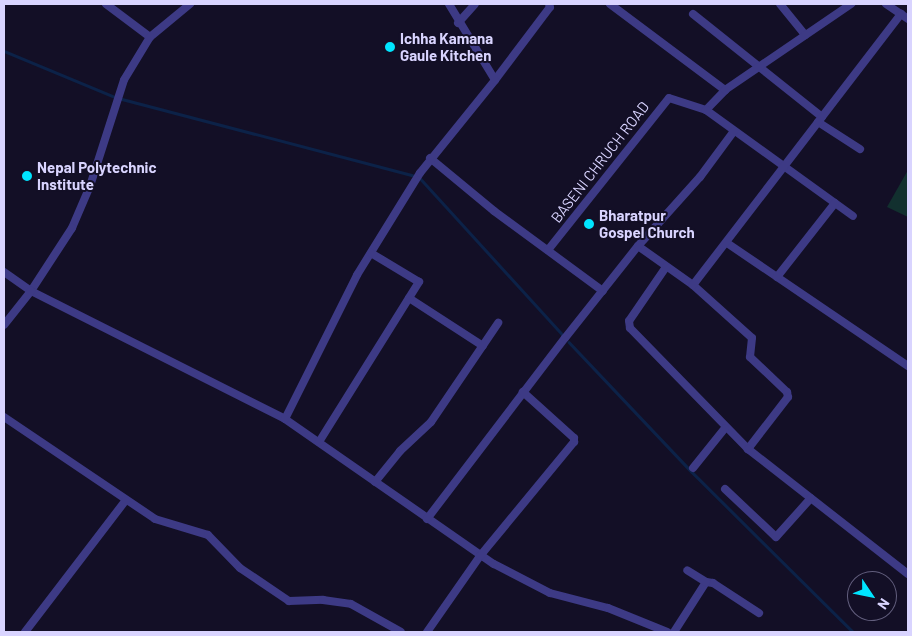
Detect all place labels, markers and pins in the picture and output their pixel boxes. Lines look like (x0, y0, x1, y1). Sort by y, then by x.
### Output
place label: Ichha Kamana Gaule Kitchen (400, 29, 493, 64)
marker: Ichha Kamana Gaule Kitchen (384, 41, 396, 53)
place label: Nepal Polytechnic Institute (37, 158, 156, 193)
marker: Nepal Polytechnic Institute (21, 170, 33, 182)
place label: Bharatpur Gospel Church (599, 206, 695, 241)
marker: Bharatpur Gospel Church (583, 218, 595, 230)

